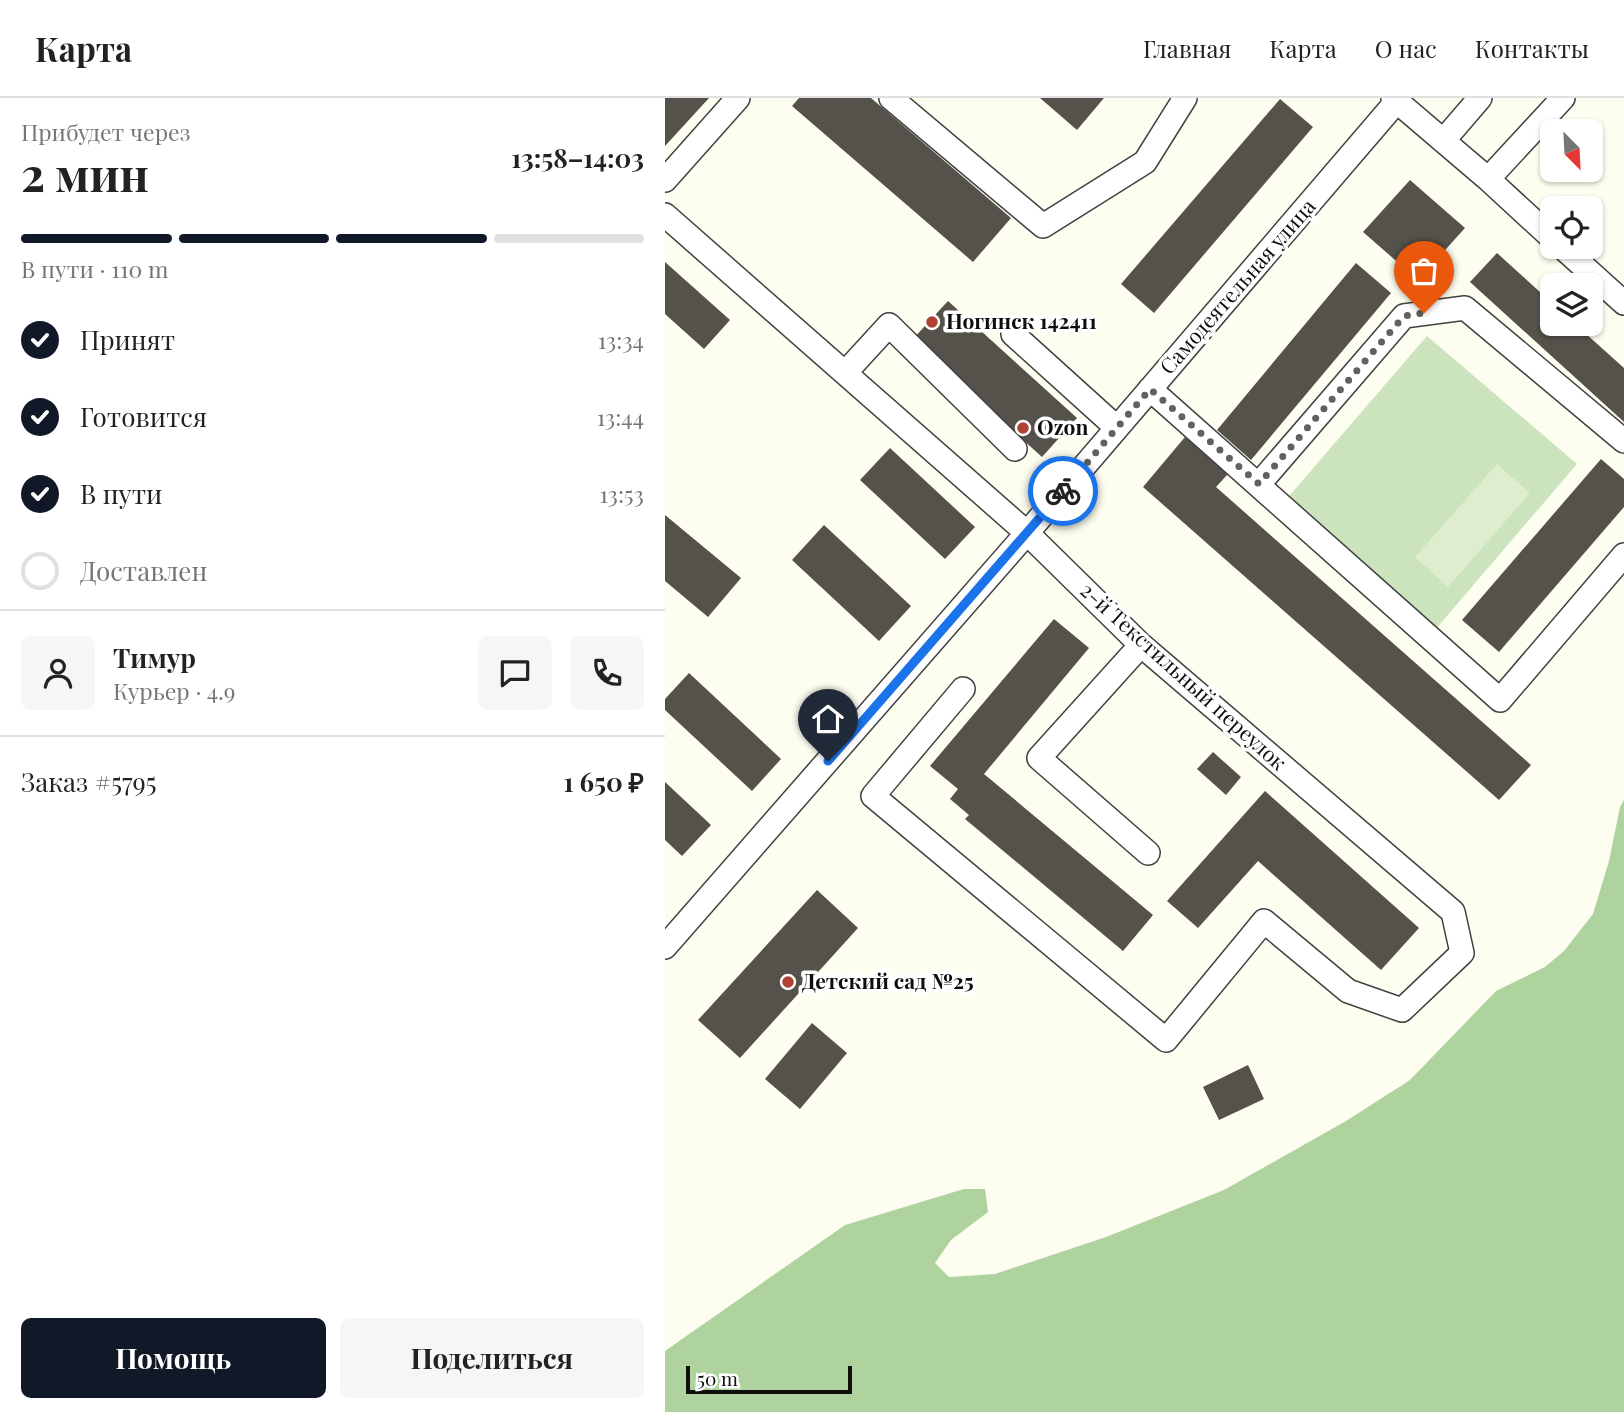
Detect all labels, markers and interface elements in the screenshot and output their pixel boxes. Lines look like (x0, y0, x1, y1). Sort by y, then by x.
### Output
text: Карта (35, 26, 132, 70)
text: Главная (1143, 32, 1231, 64)
text: Карта (1269, 32, 1337, 64)
text: О нас (1375, 32, 1437, 64)
text: Контакты (1475, 32, 1589, 64)
text: Прибудет через (21, 116, 190, 147)
north arrow (1540, 119, 1603, 182)
map controls (1540, 119, 1603, 336)
text: 13:58–14:03 (511, 140, 644, 175)
text: 2 мин (21, 142, 149, 204)
street label: Самодеятельная улица (1152, 192, 1321, 379)
button: locate (1540, 196, 1603, 259)
pin (1394, 241, 1454, 313)
icon: bag (1405, 252, 1443, 290)
text: В пути · 110 m (21, 253, 168, 284)
button: layers (1540, 273, 1603, 336)
place label: Ногинск 142411 (946, 306, 1097, 334)
marker: Ногинск 142411 (924, 314, 940, 330)
icon: check (21, 321, 59, 359)
text: Принят (80, 322, 175, 357)
text: 13:34 (598, 324, 644, 355)
icon: check (21, 398, 59, 436)
text: Готовится (80, 399, 207, 434)
text: 13:44 (597, 401, 644, 432)
place label: Ozon (1037, 412, 1088, 440)
marker: Ozon (1015, 420, 1031, 436)
courier (1028, 456, 1098, 526)
icon: bike (1044, 472, 1082, 510)
icon: check (21, 475, 59, 513)
text: В пути (80, 476, 162, 511)
text: 13:53 (599, 478, 644, 509)
text: Доставлен (80, 553, 207, 588)
street label: 2-й Текстильный переулок (1075, 575, 1293, 776)
button: person (21, 636, 95, 710)
button: chat (478, 636, 552, 710)
button: phone (570, 636, 644, 710)
text: Тимур (113, 640, 196, 675)
text: Курьер · 4.9 (113, 675, 236, 706)
pin (798, 689, 858, 761)
icon: home (809, 700, 847, 738)
text: Заказ #5795 (21, 764, 157, 799)
text: 1 650 ₽ (564, 764, 644, 799)
place label: Детский сад №25 (802, 966, 974, 994)
marker: Детский сад №25 (780, 974, 796, 990)
button: Помощь (21, 1318, 326, 1398)
button: Поделиться (340, 1318, 644, 1398)
scale bar (686, 1363, 852, 1395)
text: 50 m (697, 1365, 738, 1391)

